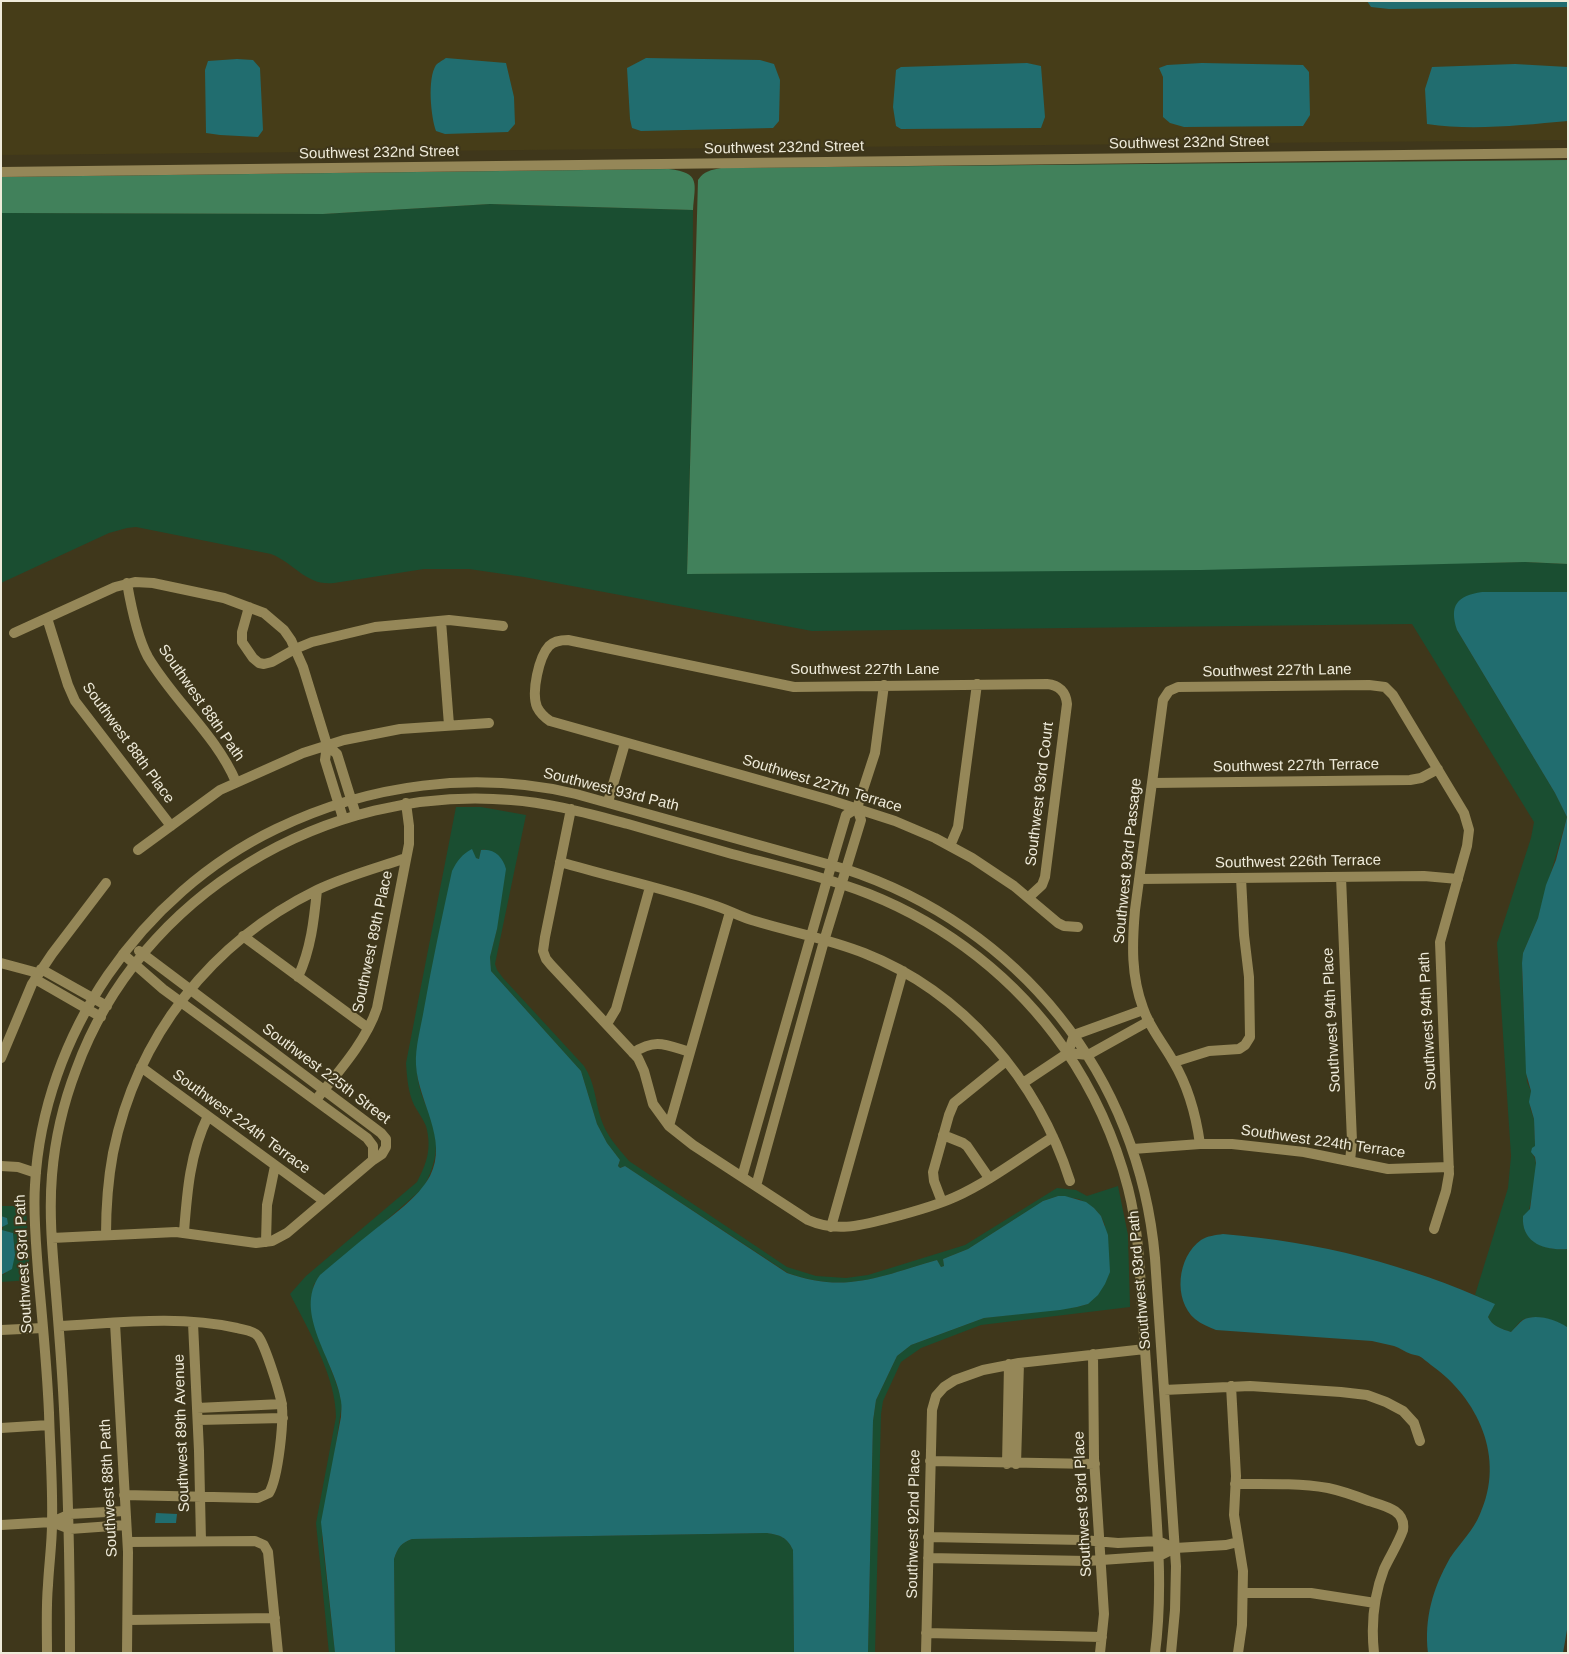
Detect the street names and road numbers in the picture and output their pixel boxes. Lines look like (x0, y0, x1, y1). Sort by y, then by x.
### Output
street label: Southwest 232nd Street (1109, 133, 1269, 153)
street label: Southwest 232nd Street (704, 138, 864, 158)
street label: Southwest 232nd Street (299, 143, 459, 163)
street label: Southwest 88th Path (154, 641, 248, 765)
street label: Southwest 227th Lane (790, 661, 940, 679)
street label: Southwest 227th Lane (1202, 661, 1352, 681)
street label: Southwest 88th Place (78, 679, 178, 807)
street label: Southwest 93rd Court (1022, 721, 1058, 867)
street label: Southwest 227th Terrace (740, 751, 904, 817)
street label: Southwest 227th Terrace (1213, 756, 1379, 776)
street label: Southwest 93rd Path (541, 764, 681, 816)
street label: Southwest 93rd Passage (1110, 777, 1146, 945)
street label: Southwest 226th Terrace (1215, 852, 1381, 872)
street label: Southwest 89th Place (349, 869, 397, 1015)
street label: Southwest 94th Place (1319, 947, 1345, 1093)
street label: Southwest 94th Path (1415, 951, 1441, 1091)
street label: Southwest 225th Street (258, 1020, 394, 1128)
street label: Southwest 224th Terrace (169, 1066, 313, 1178)
street label: Southwest 224th Terrace (1240, 1122, 1406, 1162)
street label: Southwest 93rd Path (11, 1194, 37, 1334)
street label: Southwest 93rd Path (1125, 1210, 1155, 1350)
street label: Southwest 89th Avenue (170, 1354, 194, 1512)
street label: Southwest 88th Path (96, 1418, 122, 1558)
street label: Southwest 93rd Place (1070, 1431, 1096, 1577)
street label: Southwest 92nd Place (904, 1449, 924, 1599)

